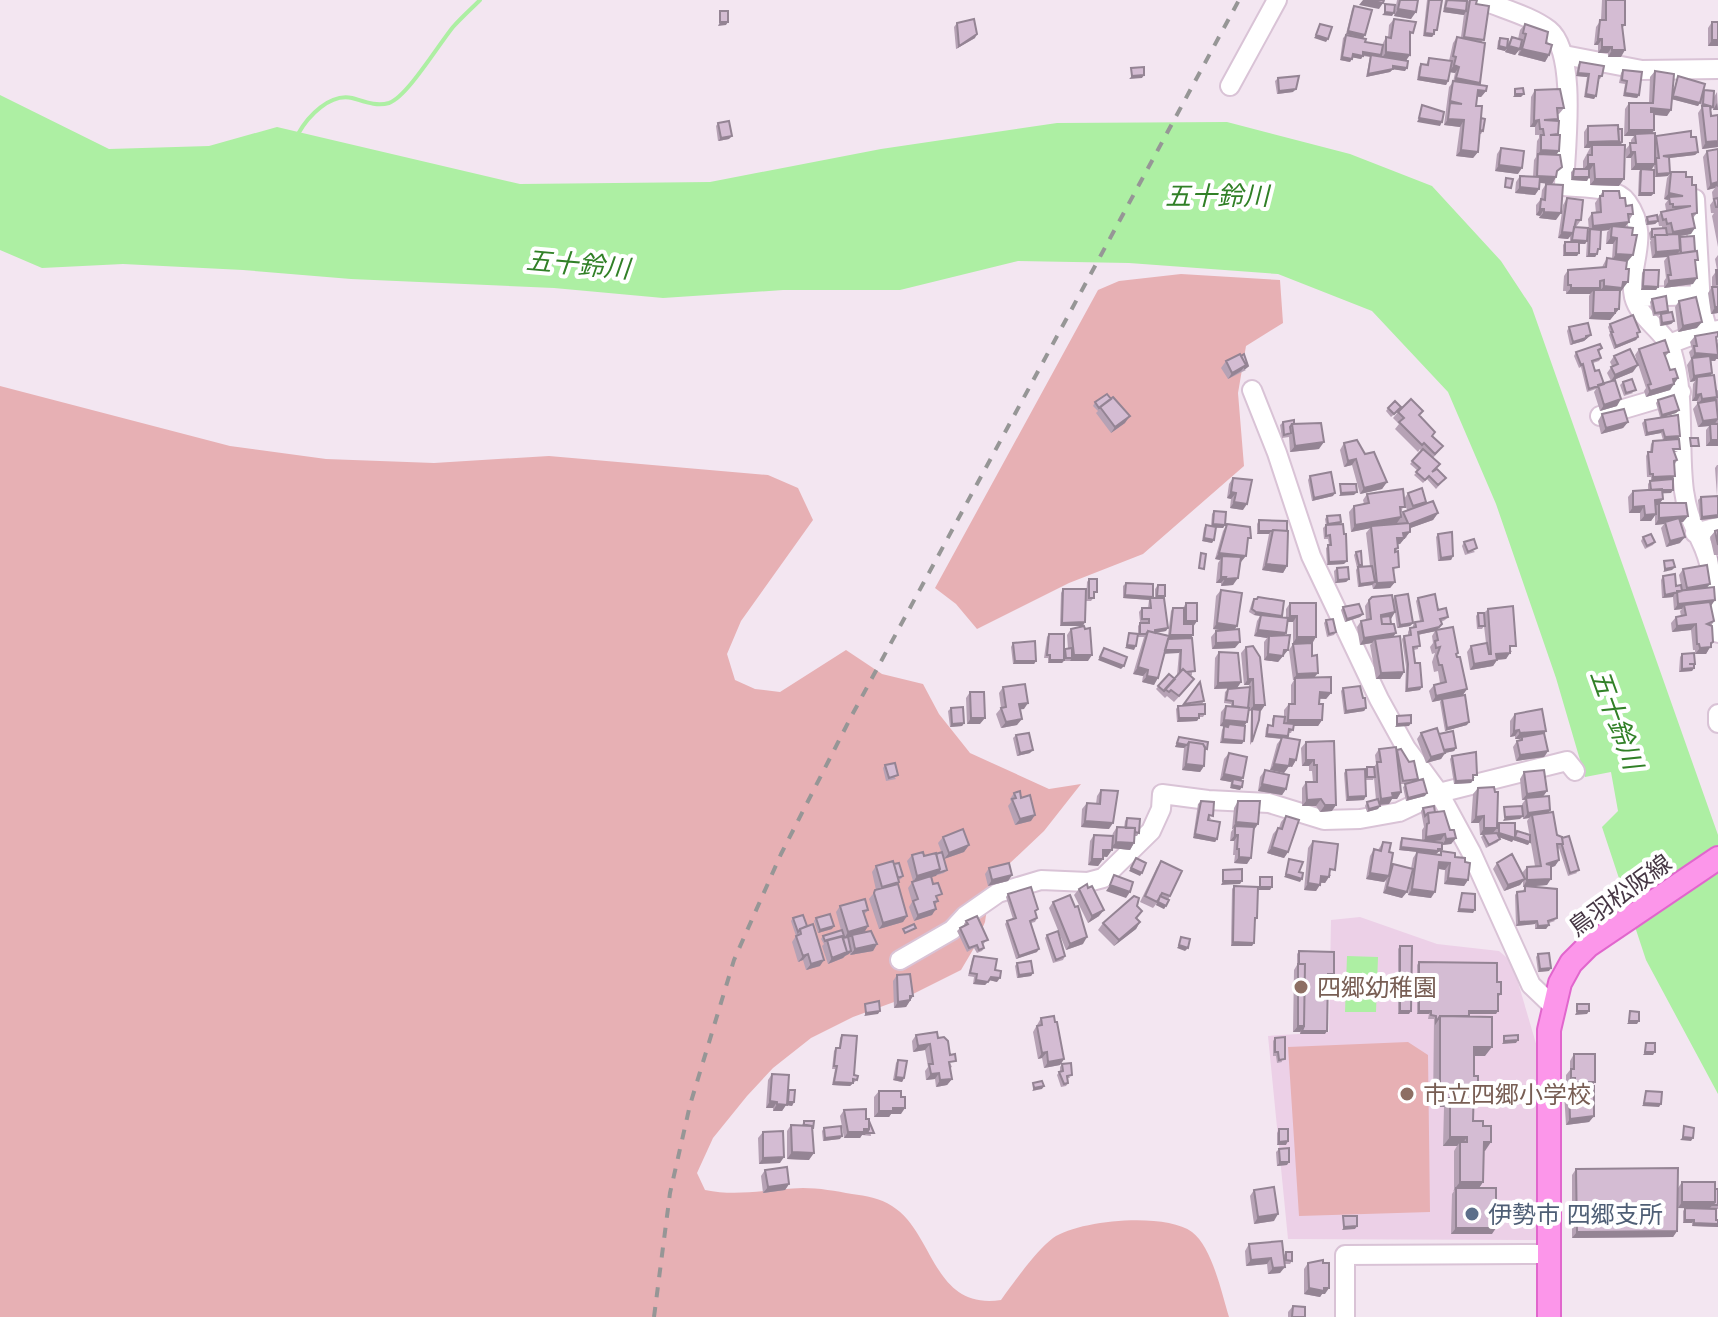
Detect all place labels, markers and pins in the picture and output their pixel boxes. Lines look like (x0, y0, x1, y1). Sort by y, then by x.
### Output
place label: 四郷幼稚園 (1317, 973, 1437, 1002)
marker: 四郷幼稚園 (1292, 978, 1310, 996)
place label: 市立四郷小学校 (1423, 1080, 1591, 1109)
marker: 市立四郷小学校 (1398, 1085, 1416, 1103)
place label: 伊勢市 四郷支所 (1488, 1200, 1663, 1229)
marker: 伊勢市 四郷支所 (1463, 1205, 1481, 1223)

